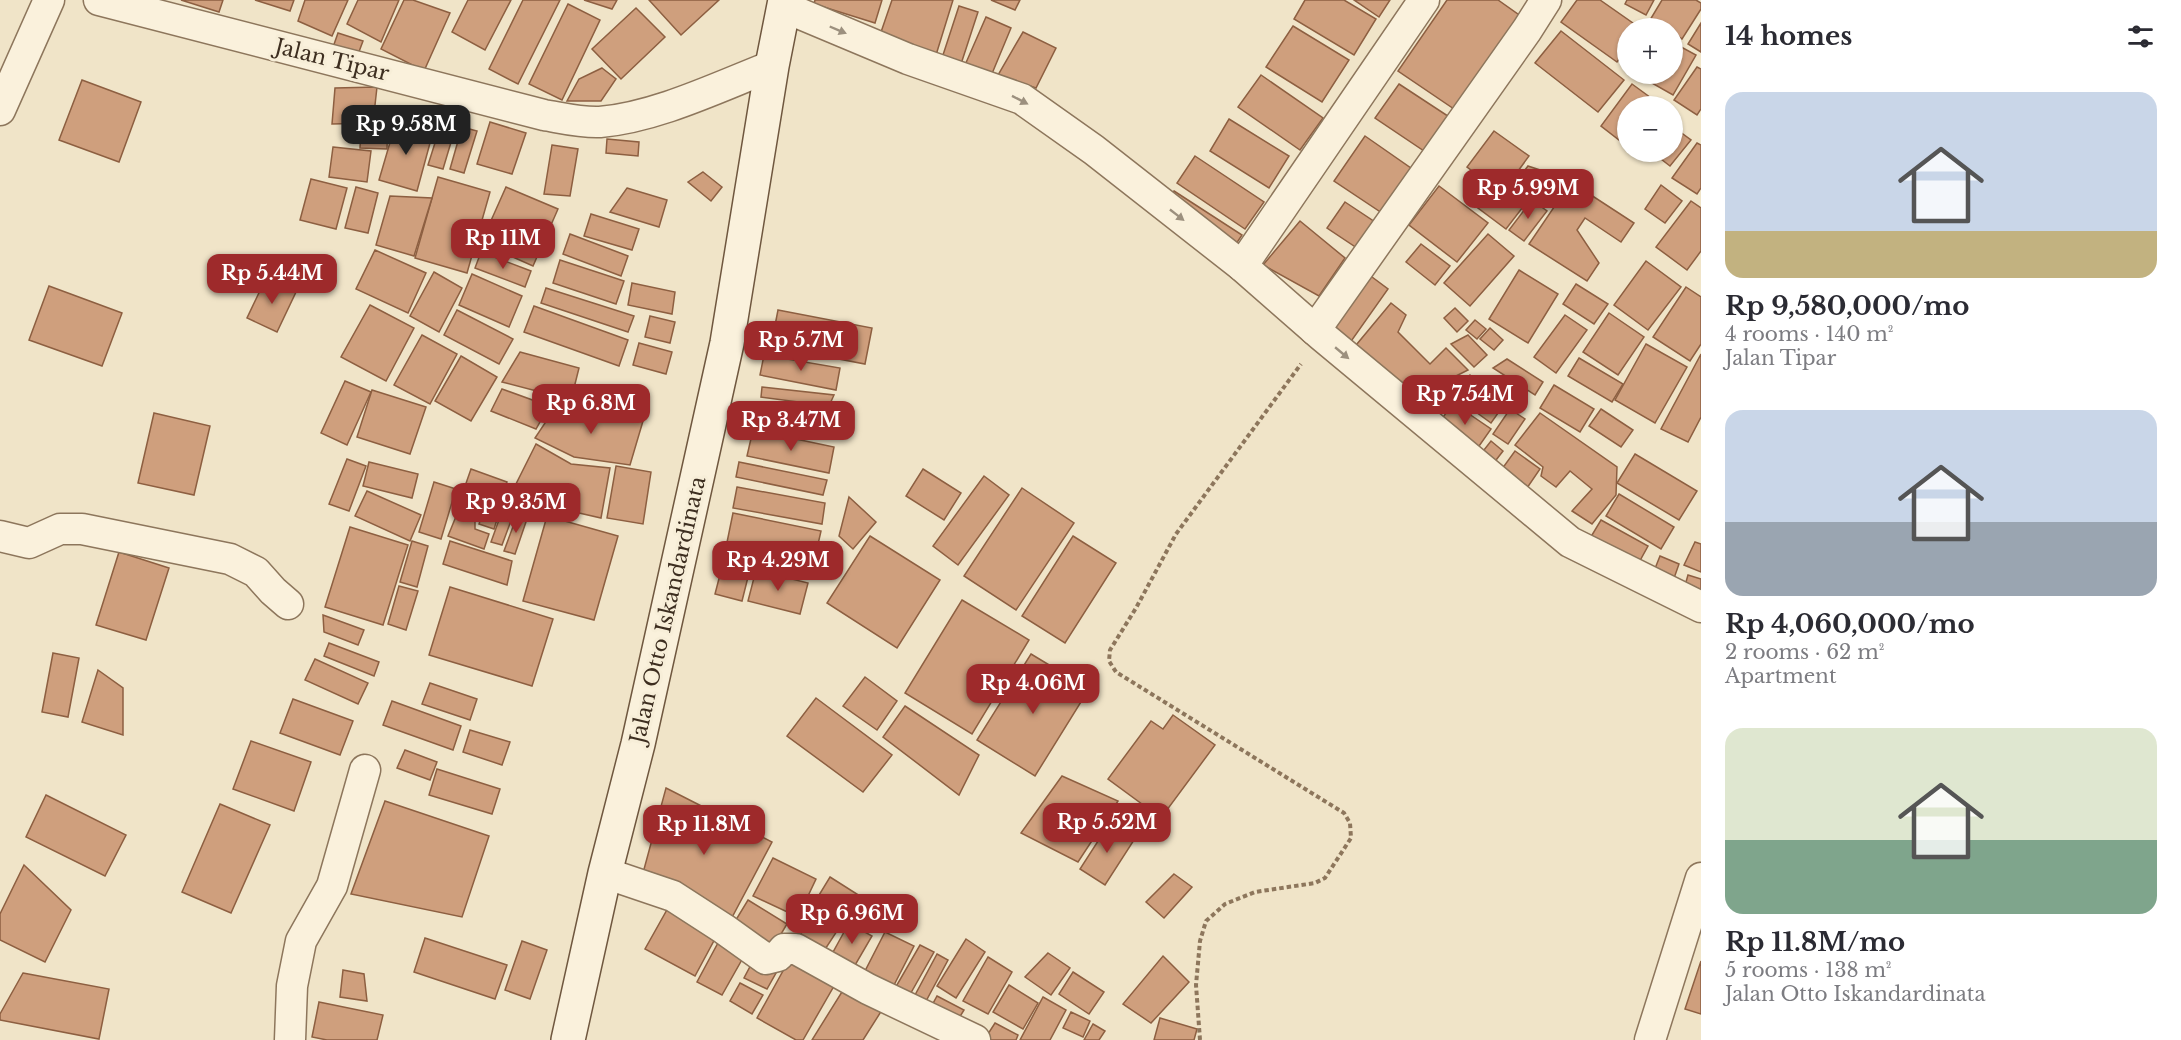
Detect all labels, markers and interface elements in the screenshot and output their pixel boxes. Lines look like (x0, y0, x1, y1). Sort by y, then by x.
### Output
map controls (1617, 18, 1683, 162)
button: + (1617, 18, 1683, 84)
text: 14 homes (1725, 20, 1852, 52)
icon: filters (2124, 20, 2157, 53)
one-way arrow (829, 26, 847, 35)
street label: Jalan Tipar (269, 33, 392, 87)
one-way arrow (1011, 94, 1029, 104)
button: − (1617, 96, 1683, 162)
pin: Rp 9.58M (344, 105, 468, 156)
text: Rp 9.58M (355, 112, 457, 136)
icon: home (1887, 131, 1995, 239)
pin: Rp 5.99M (1466, 169, 1590, 220)
text: Rp 5.99M (1477, 176, 1579, 200)
one-way arrow (1169, 209, 1184, 221)
pin: Rp 11M (454, 219, 552, 270)
text: Rp 11M (465, 226, 541, 250)
pin: Rp 5.44M (210, 254, 334, 305)
text: Rp 5.44M (221, 261, 323, 285)
text: Rp 9,580,000/mo (1725, 290, 1969, 322)
pin: Rp 5.7M (746, 321, 856, 372)
text: 4 rooms · 140 m² (1725, 322, 1893, 346)
text: Rp 5.7M (758, 328, 844, 352)
text: Jalan Tipar (1725, 346, 1836, 370)
one-way arrow (1335, 347, 1350, 359)
pin: Rp 7.54M (1403, 375, 1527, 426)
text: Rp 7.54M (1416, 382, 1514, 406)
pin: Rp 6.8M (536, 384, 646, 435)
text: Rp 6.8M (546, 391, 636, 415)
pin: Rp 3.47M (729, 401, 853, 452)
text: Rp 3.47M (741, 408, 841, 432)
icon: home (1887, 449, 1995, 557)
street label: Jalan Otto Iskandardinata (624, 473, 712, 749)
pin: Rp 9.35M (454, 483, 578, 534)
text: Rp 9.35M (465, 490, 567, 514)
pin: Rp 4.29M (716, 541, 840, 592)
text: Rp 4.29M (726, 548, 830, 572)
text: Rp 4,060,000/mo (1725, 608, 1975, 640)
text: 2 rooms · 62 m² (1725, 640, 1884, 664)
pin: Rp 4.06M (971, 664, 1095, 715)
text: Apartment (1725, 664, 1836, 688)
text: Rp 4.06M (980, 671, 1086, 695)
icon: home (1887, 767, 1995, 875)
pin: Rp 5.52M (1045, 803, 1169, 854)
pin: Rp 11.8M (642, 805, 766, 856)
text: Rp 5.52M (1057, 810, 1157, 834)
text: Rp 11.8M (657, 812, 751, 836)
pin: Rp 6.96M (790, 894, 914, 945)
text: Rp 6.96M (800, 901, 904, 925)
text: Rp 11.8M/mo (1725, 926, 1905, 958)
text: 5 rooms · 138 m² (1725, 958, 1892, 982)
text: Jalan Otto Iskandardinata (1725, 982, 1985, 1006)

